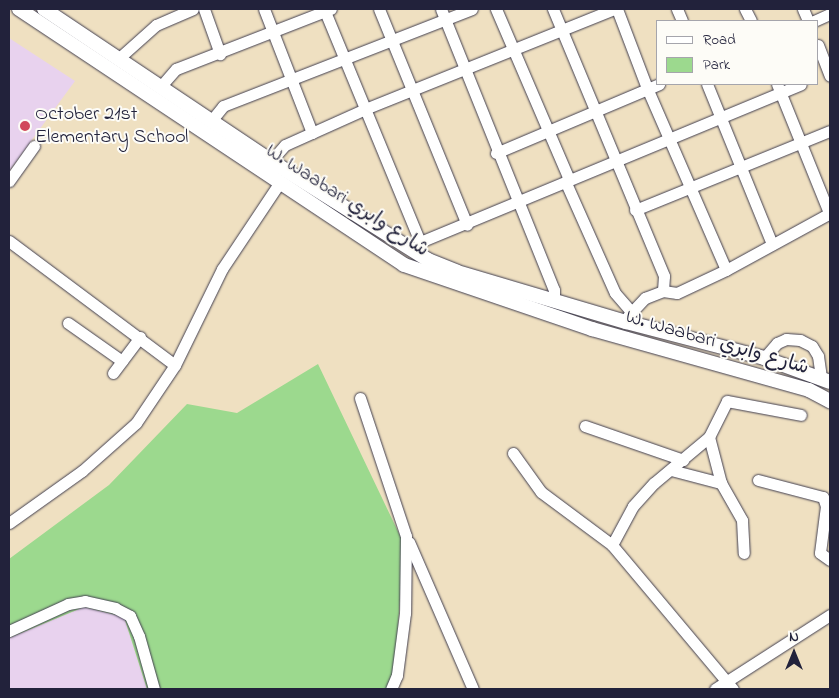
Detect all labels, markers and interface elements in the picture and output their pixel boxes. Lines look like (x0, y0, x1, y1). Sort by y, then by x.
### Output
legend (656, 20, 819, 85)
text: Road (703, 29, 736, 51)
text: Park (703, 54, 730, 76)
place label: October 21st Elementary School (35, 102, 188, 149)
marker: October 21st Elementary School (19, 120, 31, 132)
street label: W. Waabari شارع وابري (261, 139, 433, 263)
street label: W. Waabari شارع وابري (623, 305, 811, 381)
text: N (789, 627, 799, 648)
north arrow (769, 628, 819, 678)

